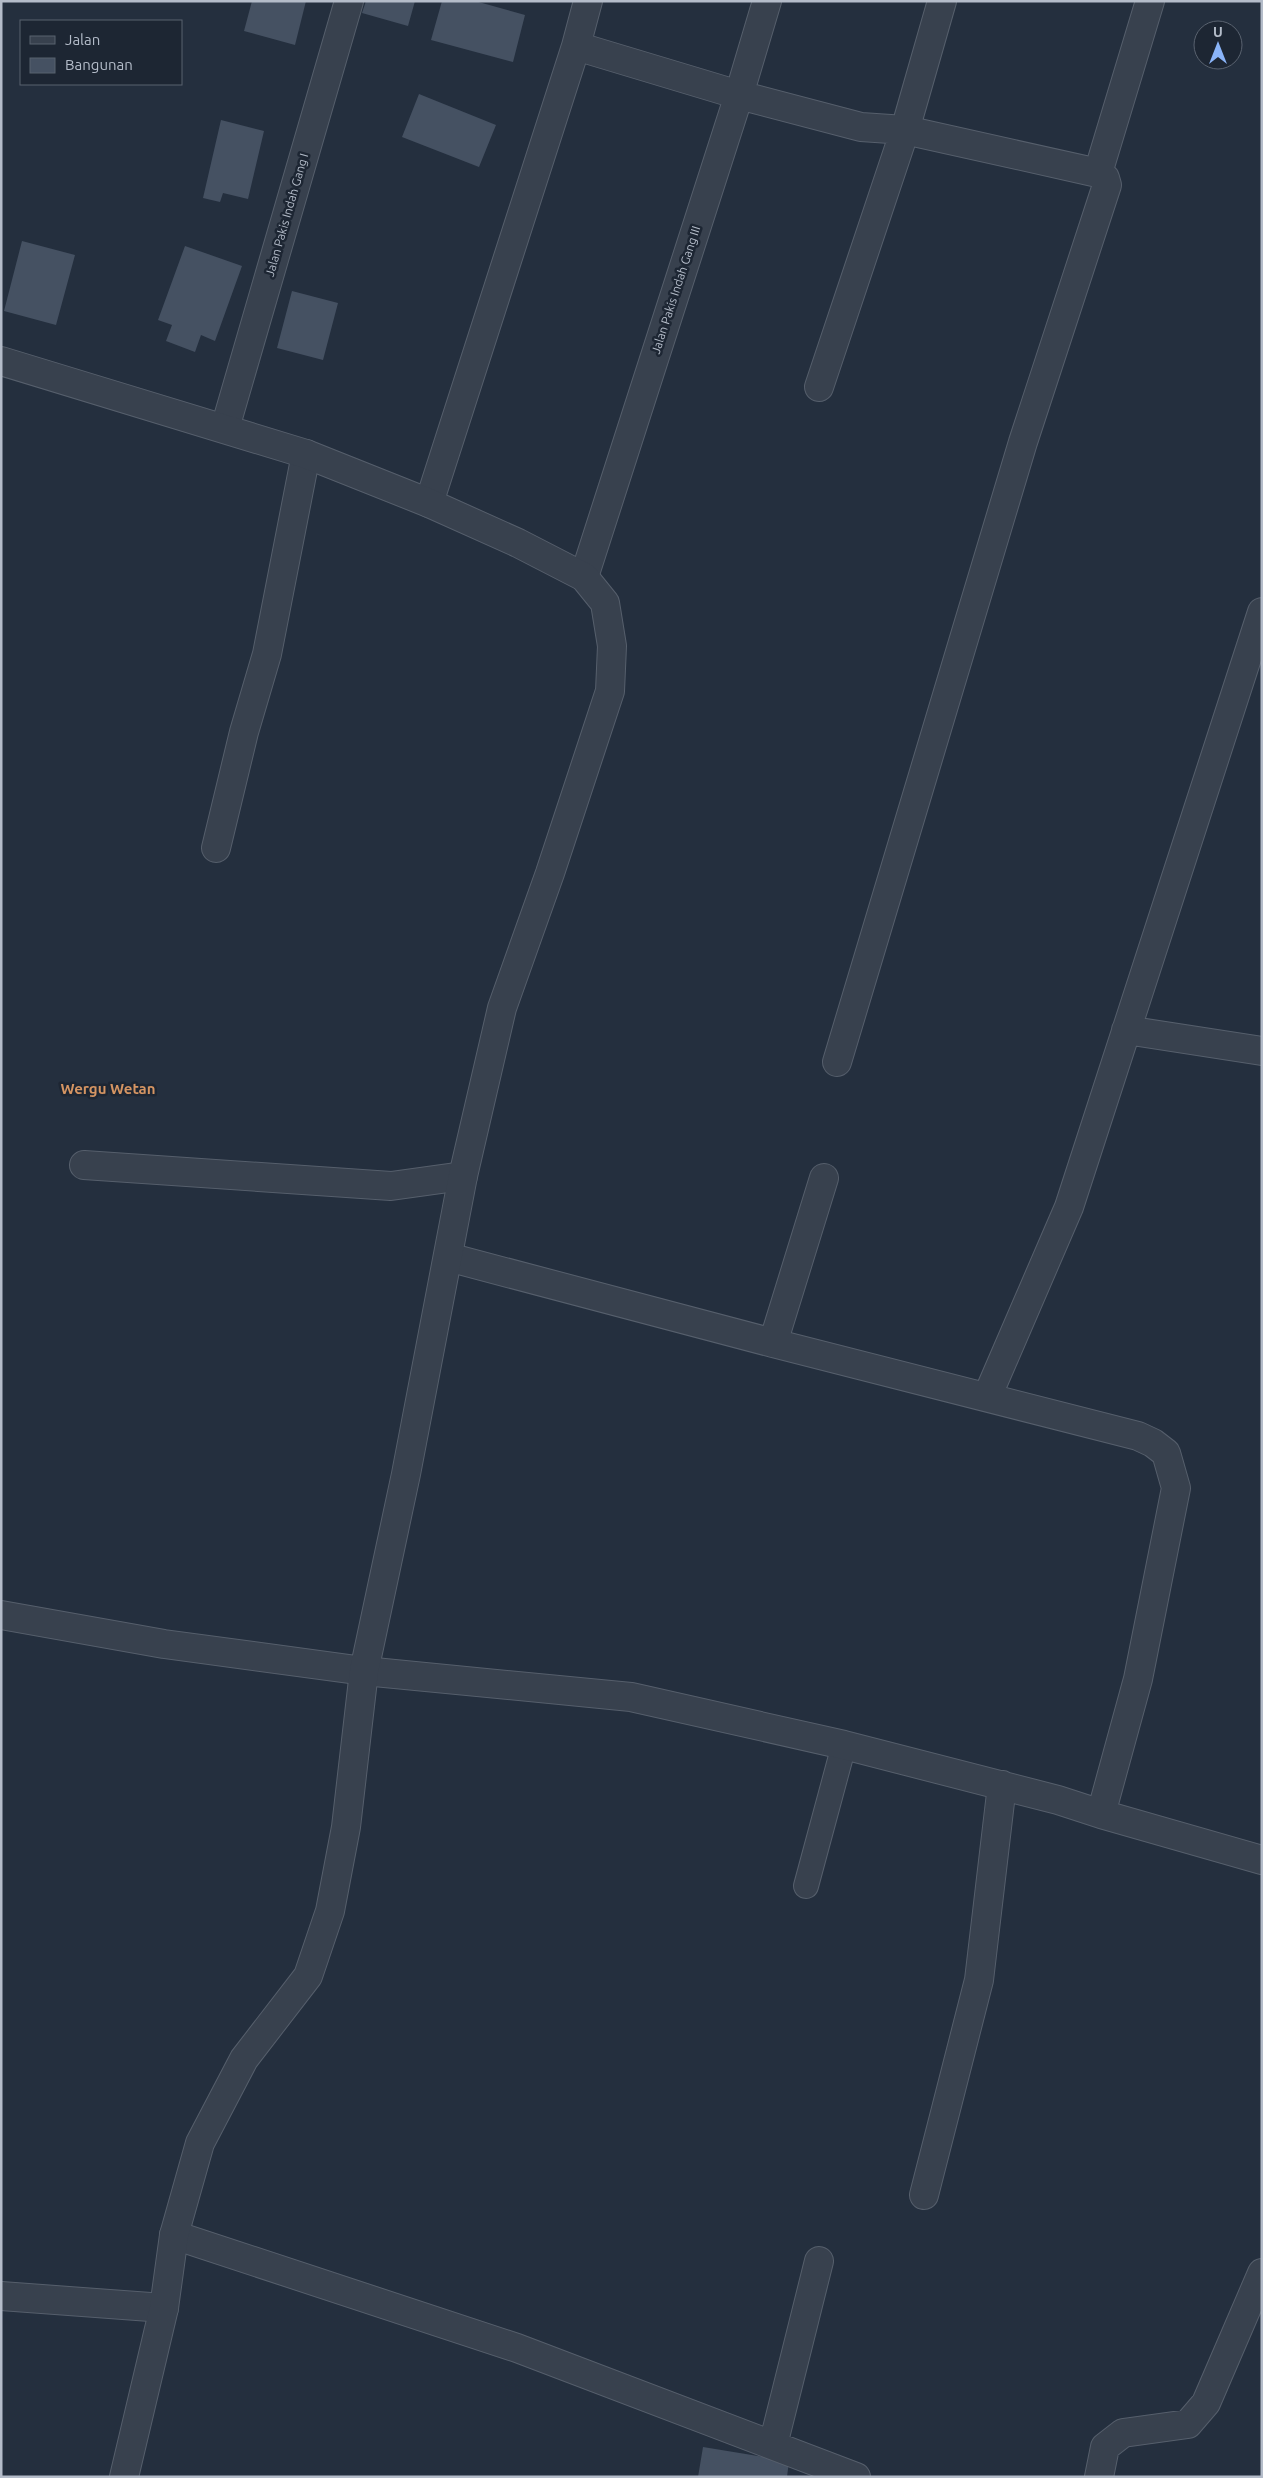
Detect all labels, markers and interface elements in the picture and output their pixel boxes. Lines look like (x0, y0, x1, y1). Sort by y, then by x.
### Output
legend (20, 20, 182, 85)
north arrow (1193, 20, 1243, 70)
text: U (1213, 24, 1223, 40)
text: Jalan (65, 31, 100, 48)
text: Bangunan (65, 56, 133, 73)
street label: Jalan Pakis Indah Gang I (263, 152, 310, 278)
street label: Jalan Pakis Indah Gang III (649, 224, 702, 355)
district label: Wergu Wetan (60, 1080, 156, 1097)

